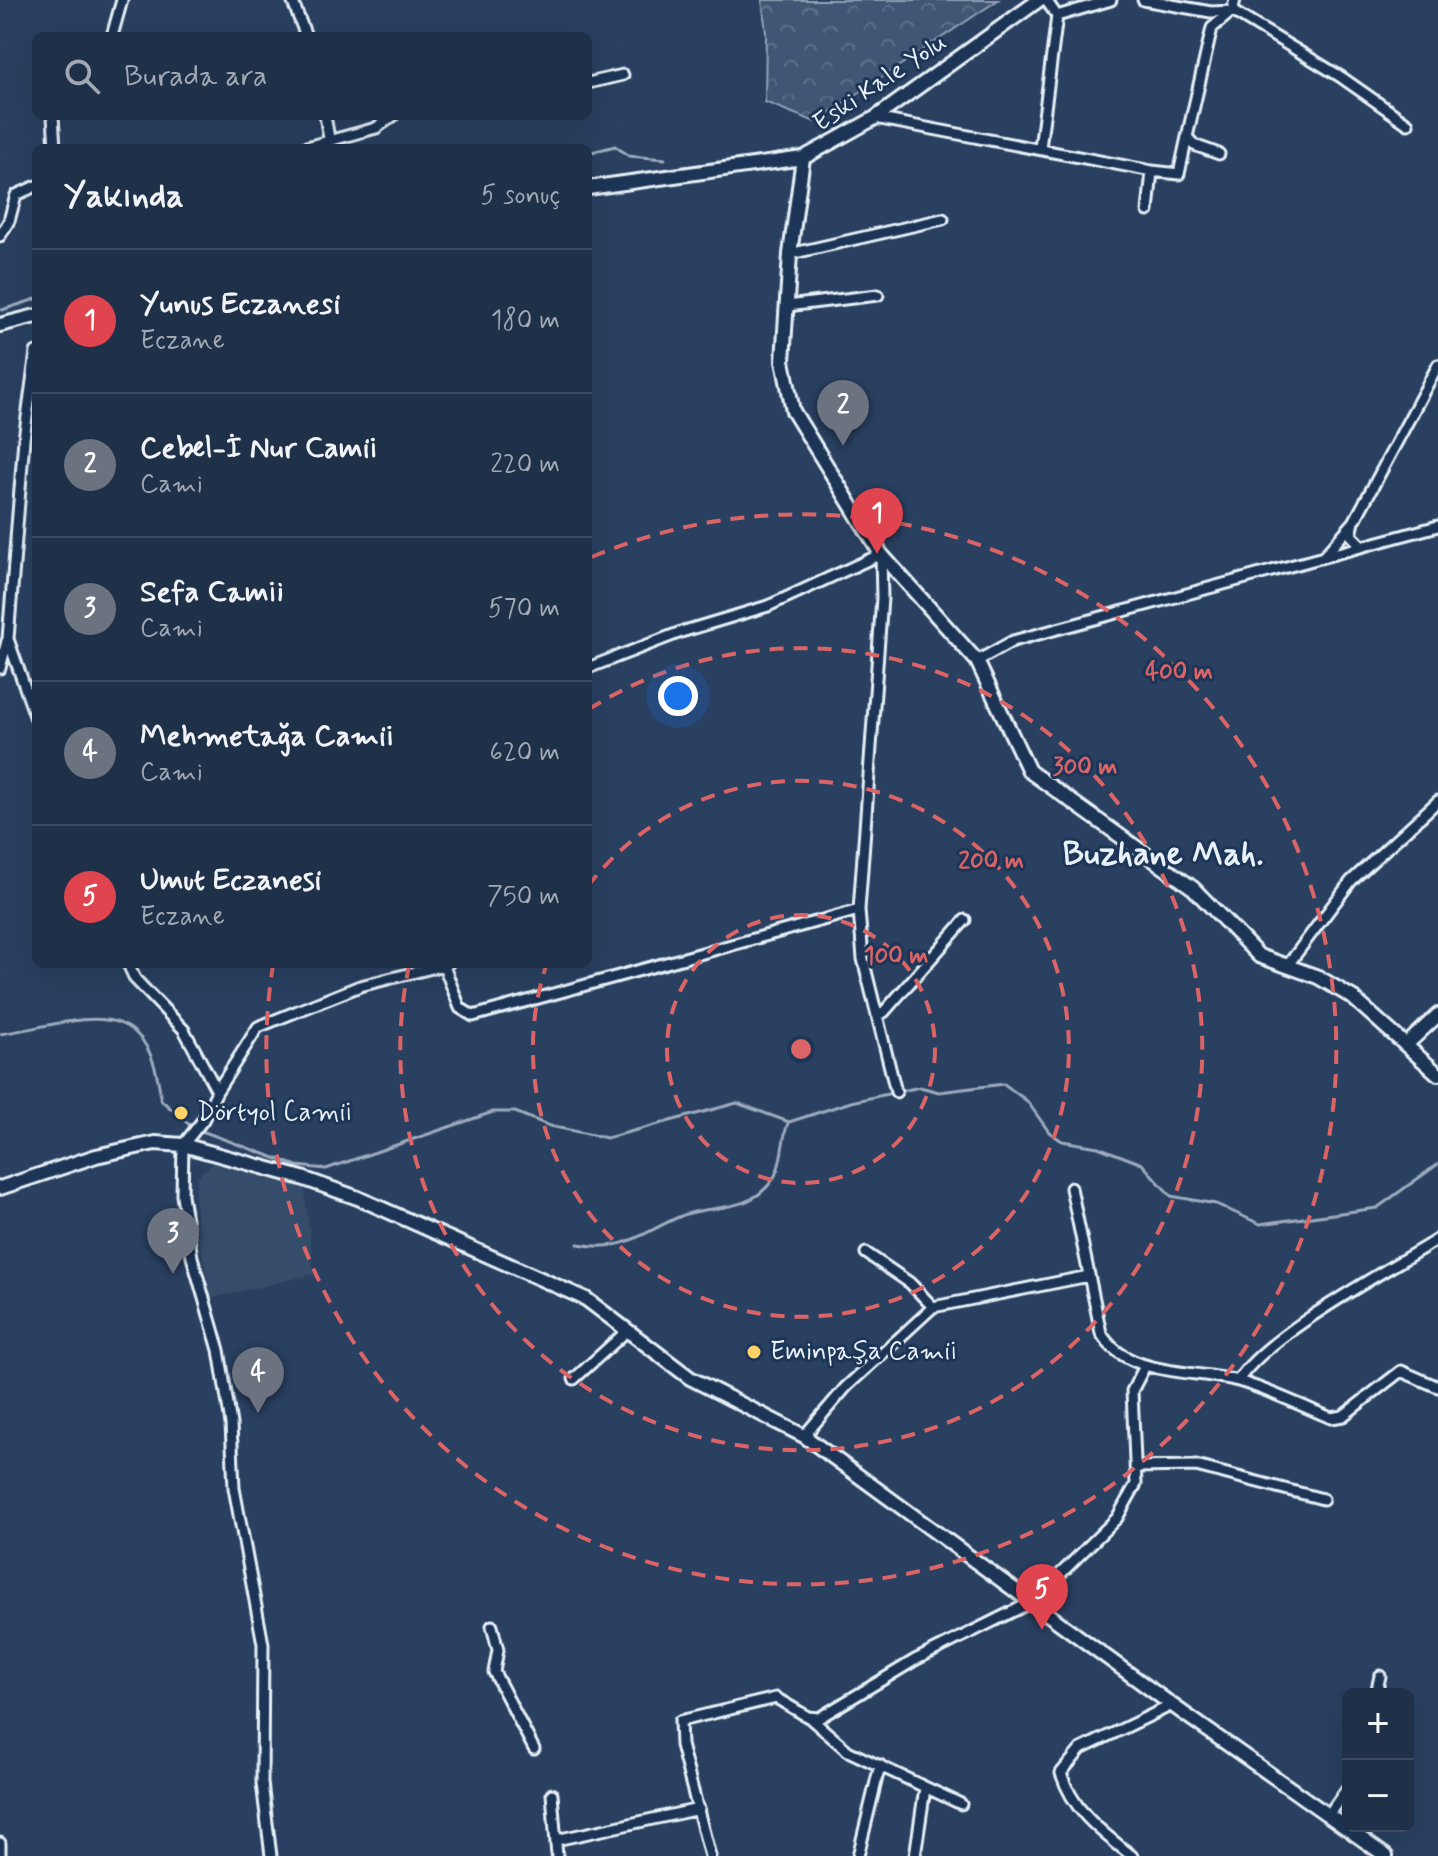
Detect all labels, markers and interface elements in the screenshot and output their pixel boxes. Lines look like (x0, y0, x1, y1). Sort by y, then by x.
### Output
street label: Eski Kale Yolu (807, 26, 953, 140)
search box (32, 32, 592, 120)
icon: search (60, 54, 104, 98)
text: Burada ara (124, 57, 267, 96)
text: Yakında (64, 174, 184, 219)
text: 5 sonuç (481, 179, 560, 213)
text: Yunus Eczanesi (140, 285, 340, 324)
text: 1 (84, 304, 96, 338)
text: 180 m (491, 304, 560, 338)
text: Eczane (140, 324, 225, 358)
pin: 2 (817, 380, 869, 446)
text: Cebel-İ Nur Camii (140, 429, 378, 468)
text: 2 (84, 448, 96, 482)
text: 220 m (490, 448, 560, 482)
text: Cami (140, 468, 203, 502)
pin: 1 (851, 488, 903, 554)
text: Sefa Camii (140, 573, 284, 612)
text: 3 (84, 592, 96, 626)
text: 570 m (488, 592, 560, 626)
text: Cami (140, 612, 203, 646)
text: 400 m (1145, 657, 1213, 688)
your location (658, 676, 698, 716)
text: Mehmetağa Camii (140, 717, 394, 756)
text: 4 (82, 736, 98, 770)
text: 620 m (490, 736, 560, 770)
text: 300 m (1053, 752, 1117, 783)
text: Cami (140, 756, 203, 790)
district label: Buzhane Mah. (1063, 832, 1263, 877)
text: 200 m (958, 846, 1024, 877)
text: Umut Eczanesi (140, 861, 322, 900)
text: 5 (82, 880, 98, 914)
text: 750 m (487, 880, 560, 914)
text: Eczane (140, 900, 225, 934)
text: 100 m (864, 941, 928, 972)
centre of rings (787, 1035, 815, 1063)
place label: Dörtyol Camii (197, 1096, 353, 1130)
marker: Dörtyol Camii (172, 1104, 190, 1122)
pin: 3 (147, 1208, 199, 1274)
place label: Eminpaşa Camii (770, 1335, 957, 1369)
marker: Eminpaşa Camii (745, 1343, 763, 1361)
pin: 4 (232, 1347, 284, 1413)
pin: 5 (1016, 1564, 1068, 1630)
map controls (1342, 1688, 1414, 1832)
button: + (1342, 1688, 1414, 1760)
button: − (1342, 1760, 1414, 1832)

